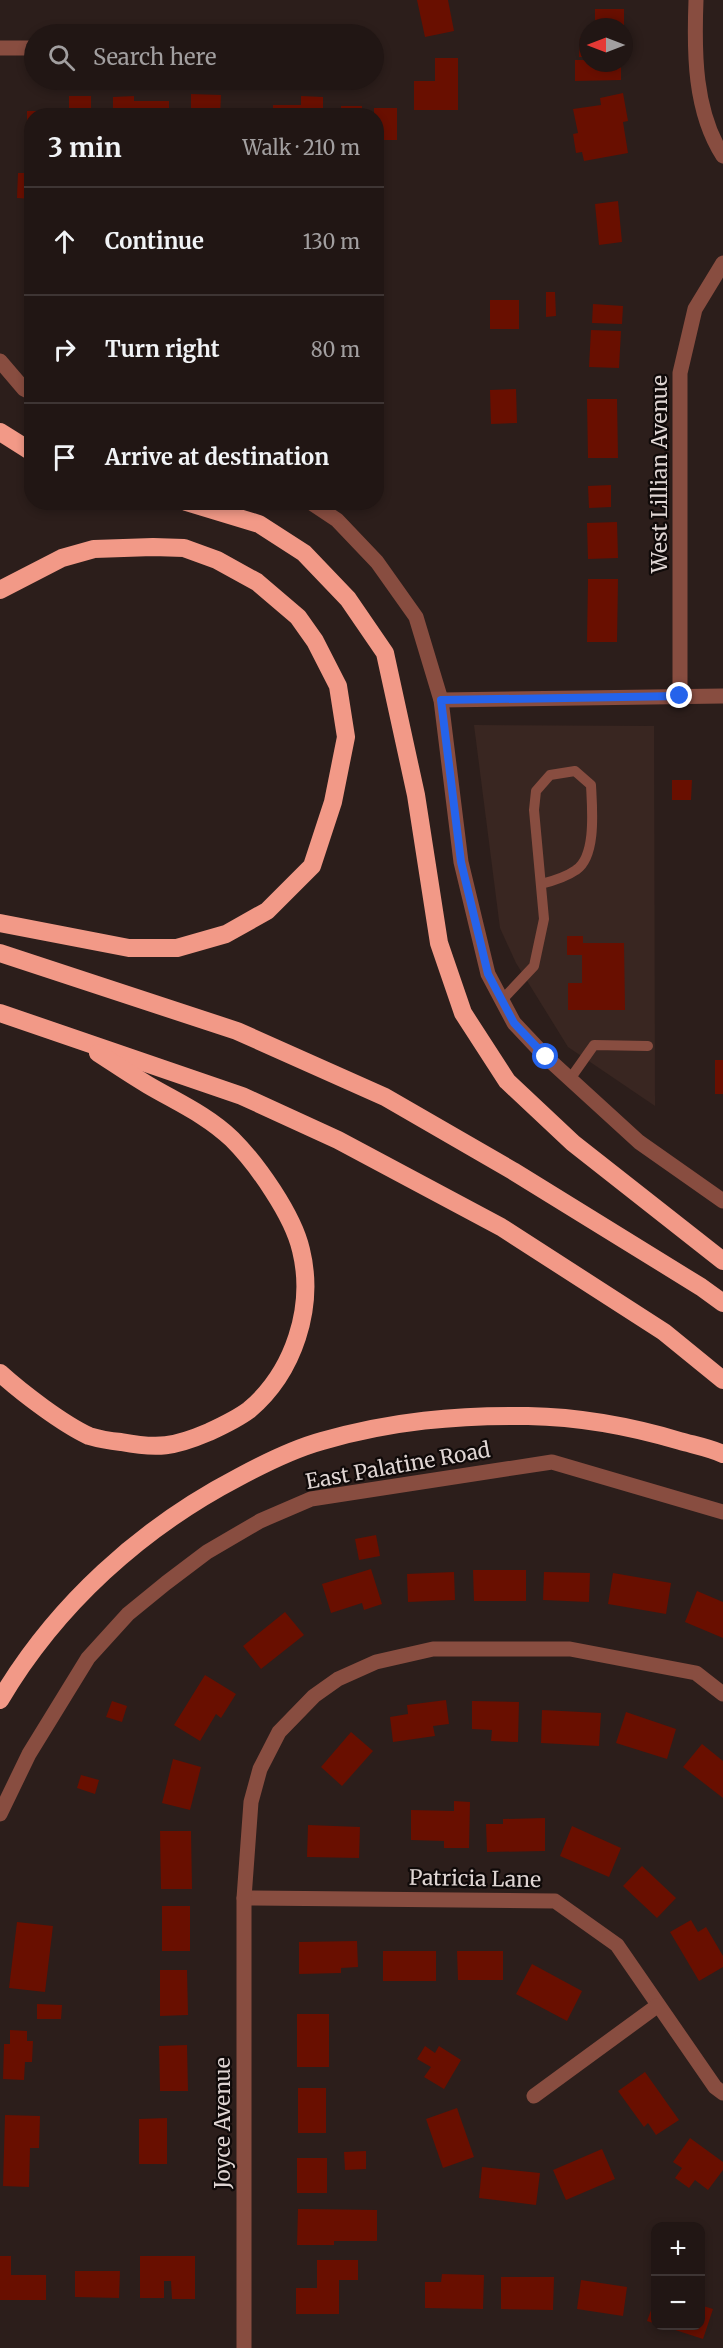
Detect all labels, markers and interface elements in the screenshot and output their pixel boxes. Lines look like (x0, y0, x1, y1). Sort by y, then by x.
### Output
north arrow (579, 18, 633, 72)
search box (24, 24, 384, 90)
icon: search (45, 41, 78, 74)
text: Search here (93, 43, 216, 71)
text: 3 min (48, 131, 122, 164)
text: Walk · 210 m (243, 135, 360, 160)
icon: ahead (48, 225, 81, 258)
text: Continue (105, 227, 204, 255)
text: 130 m (303, 229, 360, 254)
icon: right (48, 333, 81, 366)
text: Turn right (105, 335, 219, 363)
text: 80 m (311, 337, 360, 362)
street label: West Lillian Avenue (646, 375, 673, 574)
icon: arrive (48, 441, 81, 474)
text: Arrive at destination (105, 443, 329, 471)
route end (666, 682, 692, 708)
route start (532, 1043, 558, 1069)
street label: East Palatine Road (303, 1436, 493, 1495)
street label: Patricia Lane (409, 1864, 541, 1893)
street label: Joyce Avenue (209, 2057, 236, 2190)
map controls (651, 2222, 705, 2330)
button: + (651, 2222, 705, 2276)
button: − (651, 2276, 705, 2330)

